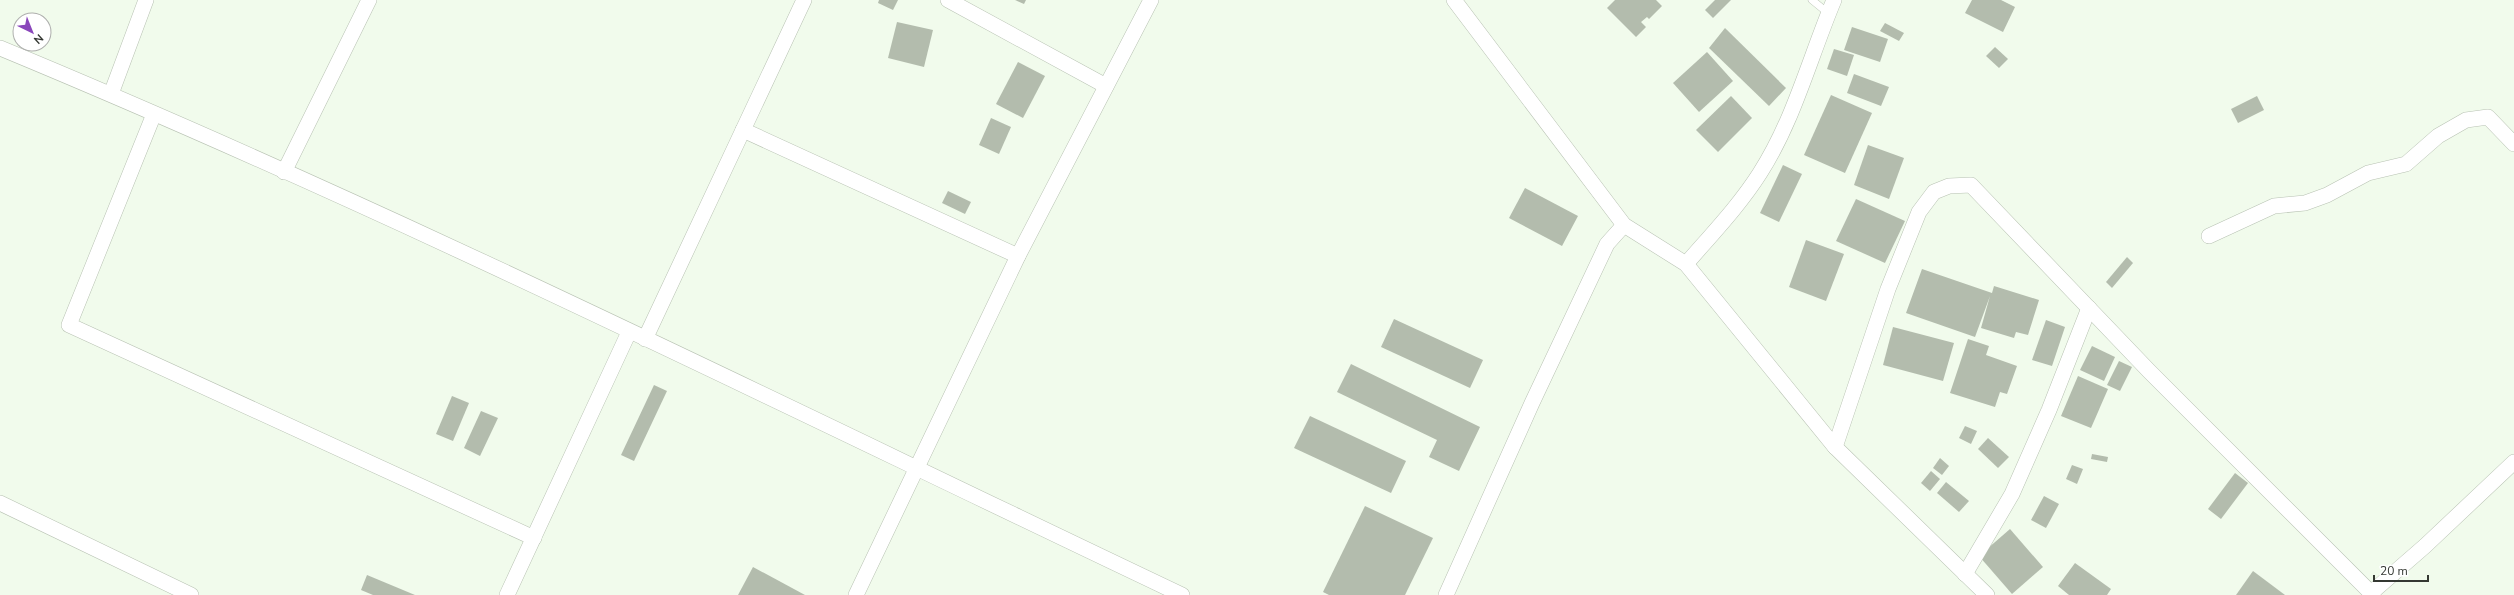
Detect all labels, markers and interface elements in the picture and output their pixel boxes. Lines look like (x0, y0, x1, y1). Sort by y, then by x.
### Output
north arrow (12, 12, 52, 52)
text: N (30, 31, 47, 47)
scale bar (2374, 557, 2428, 583)
text: 20 m (2380, 563, 2408, 579)

